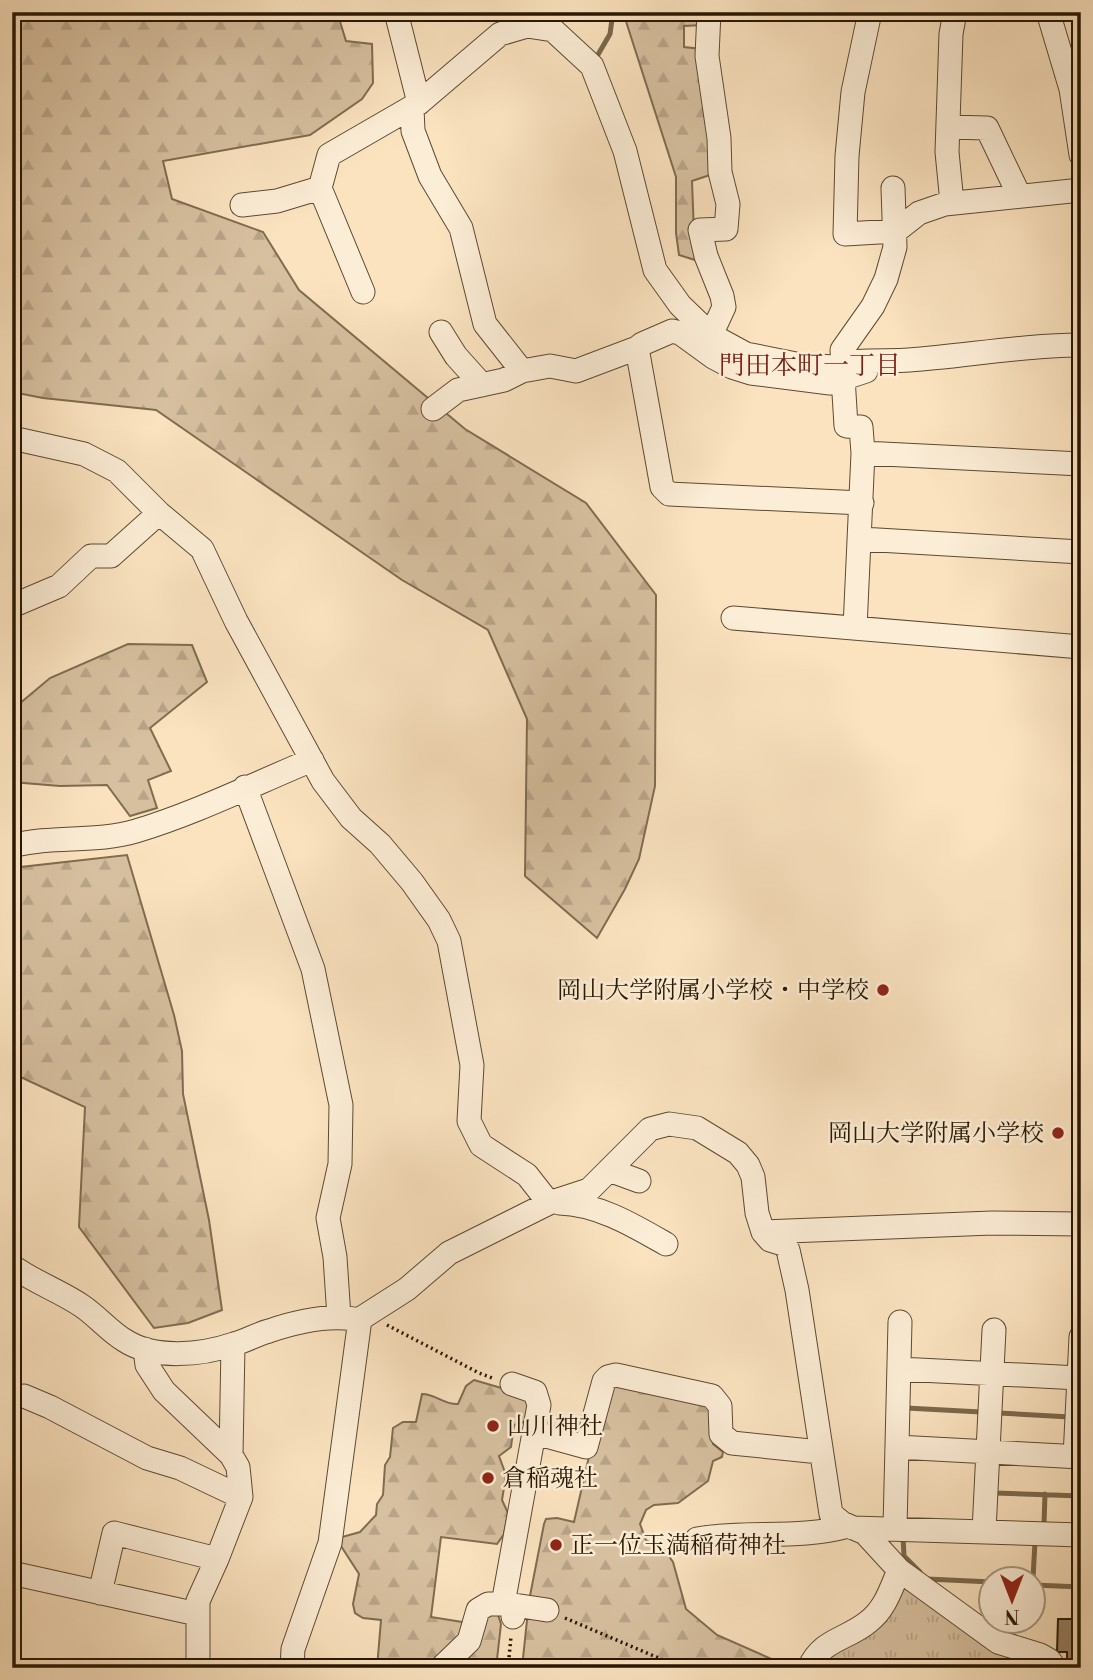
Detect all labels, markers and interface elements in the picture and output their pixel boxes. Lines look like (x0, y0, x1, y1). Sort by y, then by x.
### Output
district label: 門田本町一丁目 (719, 350, 901, 382)
place label: 岡山大学附属小学校・中学校 (557, 976, 869, 1006)
marker: 岡山大学附属小学校・中学校 (875, 982, 891, 998)
place label: 岡山大学附属小学校 (828, 1119, 1044, 1149)
marker: 岡山大学附属小学校 (1050, 1125, 1066, 1141)
place label: 山川神社 (507, 1412, 603, 1442)
marker: 山川神社 (485, 1418, 501, 1434)
place label: 倉稲魂社 (502, 1464, 598, 1494)
marker: 倉稲魂社 (480, 1470, 496, 1486)
place label: 正一位玉満稲荷神社 (570, 1531, 786, 1561)
marker: 正一位玉満稲荷神社 (548, 1537, 564, 1553)
north arrow (978, 1564, 1048, 1634)
text: N (1004, 1604, 1020, 1628)

